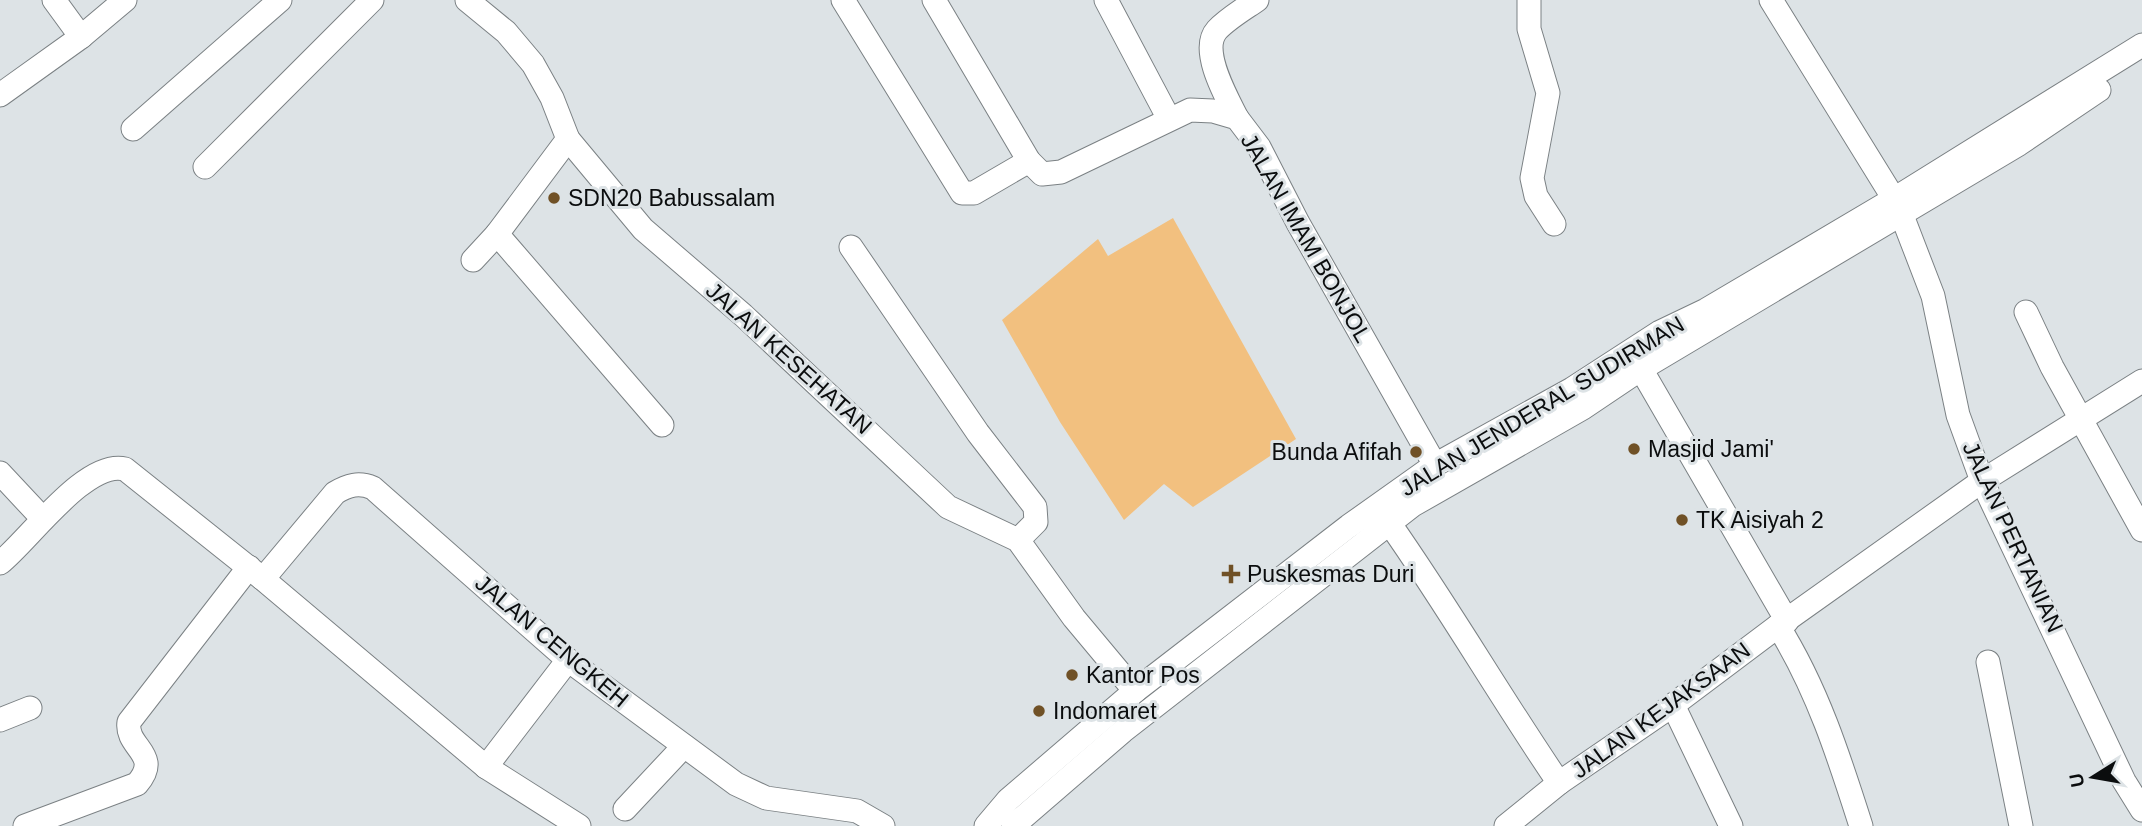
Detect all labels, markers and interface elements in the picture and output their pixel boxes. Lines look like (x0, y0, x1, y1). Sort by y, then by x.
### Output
street label: JALAN IMAM BONJOL (1236, 129, 1376, 347)
place label: SDN20 Babussalam (568, 185, 775, 211)
marker: SDN20 Babussalam (546, 190, 562, 206)
street label: JALAN KESEHATAN (701, 277, 877, 439)
street label: JALAN JENDERAL SUDIRMAN (1395, 311, 1689, 501)
place label: Masjid Jami' (1648, 436, 1774, 462)
street label: JALAN PERTANIAN (1957, 437, 2069, 637)
place label: Bunda Afifah (1272, 439, 1402, 465)
marker: Masjid Jami' (1626, 441, 1642, 457)
marker: Bunda Afifah (1408, 444, 1424, 460)
place label: TK Aisiyah 2 (1696, 507, 1824, 533)
marker: TK Aisiyah 2 (1674, 512, 1690, 528)
place label: Puskesmas Duri (1247, 561, 1414, 587)
marker: Puskesmas Duri (1221, 564, 1241, 584)
street label: JALAN CENGKEH (470, 569, 634, 713)
street label: JALAN KEJAKSAAN (1567, 637, 1755, 783)
place label: Kantor Pos (1086, 662, 1200, 688)
marker: Kantor Pos (1064, 667, 1080, 683)
place label: Indomaret (1053, 698, 1157, 724)
marker: Indomaret (1031, 703, 1047, 719)
north arrow (2058, 742, 2128, 812)
text: U (2065, 771, 2088, 789)

